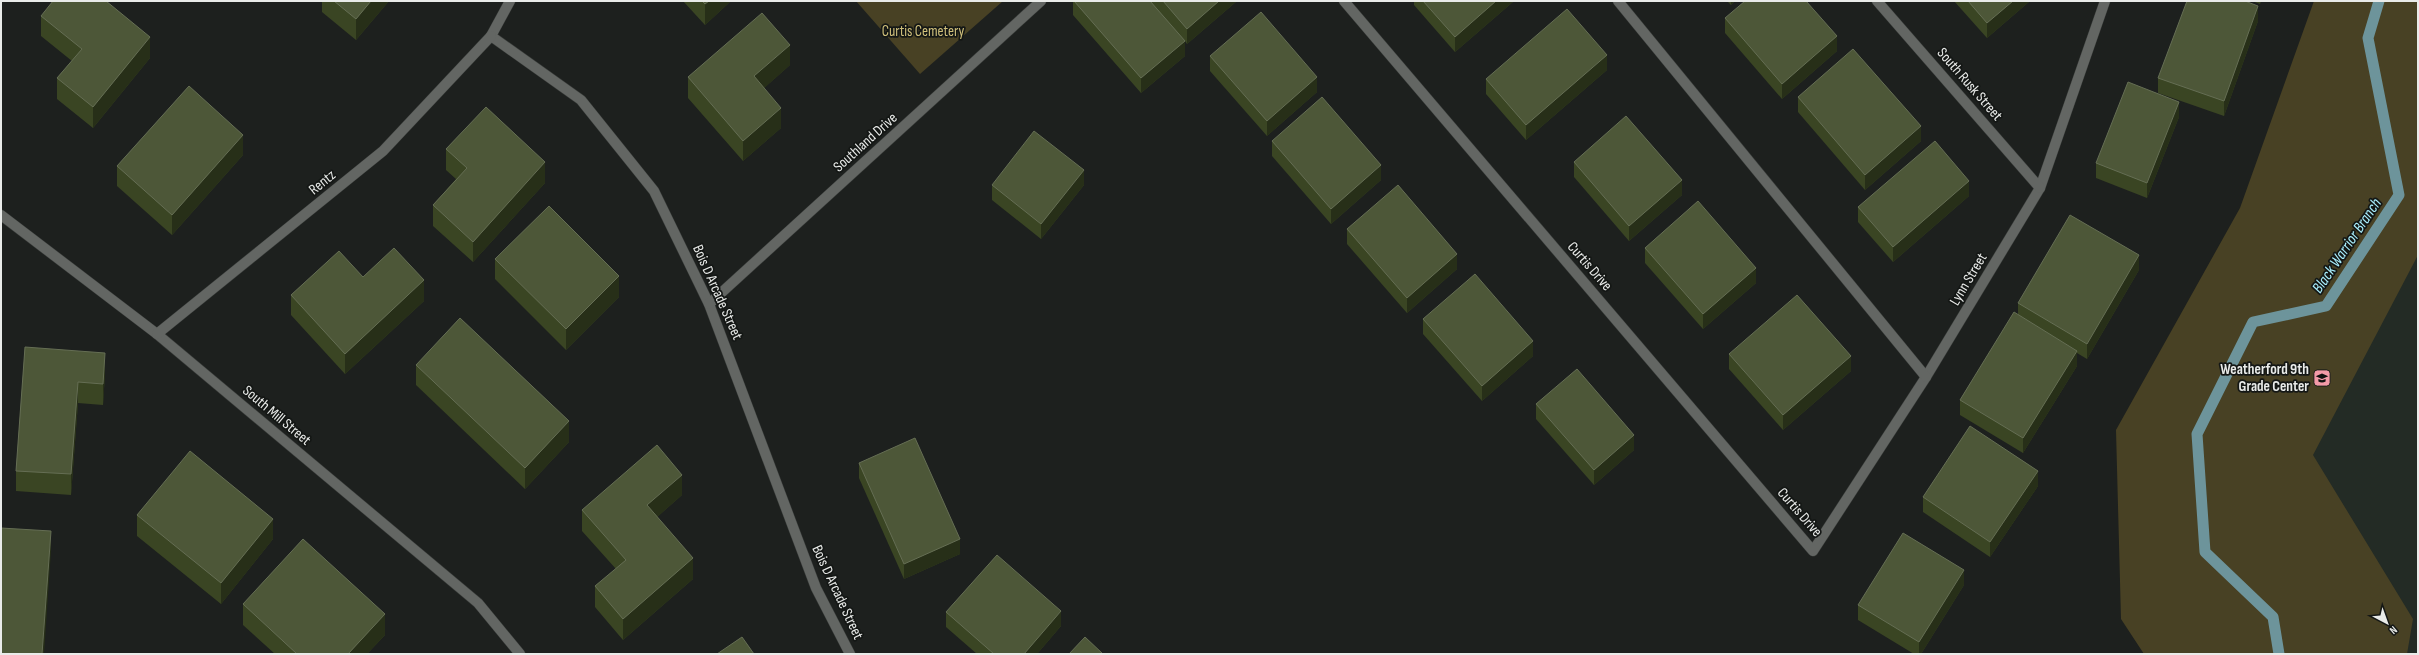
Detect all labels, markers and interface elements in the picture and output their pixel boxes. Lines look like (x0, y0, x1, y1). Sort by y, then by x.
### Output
park label: Curtis Cemetery (882, 22, 965, 41)
street label: South Rusk Street (1933, 44, 2007, 125)
street label: Southland Drive (829, 109, 901, 176)
street label: Rentz (305, 165, 340, 199)
water label: Black Warrior Branch (2309, 195, 2386, 297)
street label: Curtis Drive (1563, 238, 1616, 295)
street label: Bois D Arcade Street (688, 242, 747, 343)
street label: Lynn Street (1945, 249, 1992, 309)
place label: Weatherford 9th Grade Center (2220, 360, 2309, 396)
school or university icon: Weatherford 9th Grade Center (2312, 368, 2332, 388)
street label: South Mill Street (239, 381, 315, 450)
street label: Curtis Drive (1773, 484, 1826, 541)
street label: Bois D Arcade Street (807, 542, 868, 643)
north arrow (2367, 603, 2407, 643)
text: N (2387, 623, 2400, 637)

